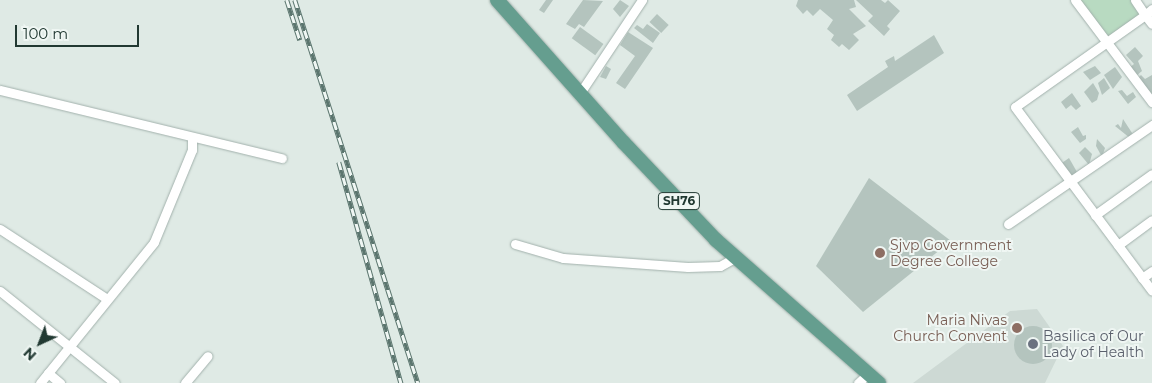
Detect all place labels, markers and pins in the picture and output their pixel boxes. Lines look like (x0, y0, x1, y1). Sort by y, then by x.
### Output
place label: Sjvp Government Degree College (890, 237, 1012, 270)
marker: Sjvp Government Degree College (874, 247, 886, 259)
place label: Maria Nivas Church Convent (893, 312, 1007, 344)
marker: Maria Nivas Church Convent (1011, 322, 1023, 334)
place label: Basilica of Our Lady of Health (1043, 328, 1144, 361)
marker: Basilica of Our Lady of Health (1027, 338, 1039, 350)

